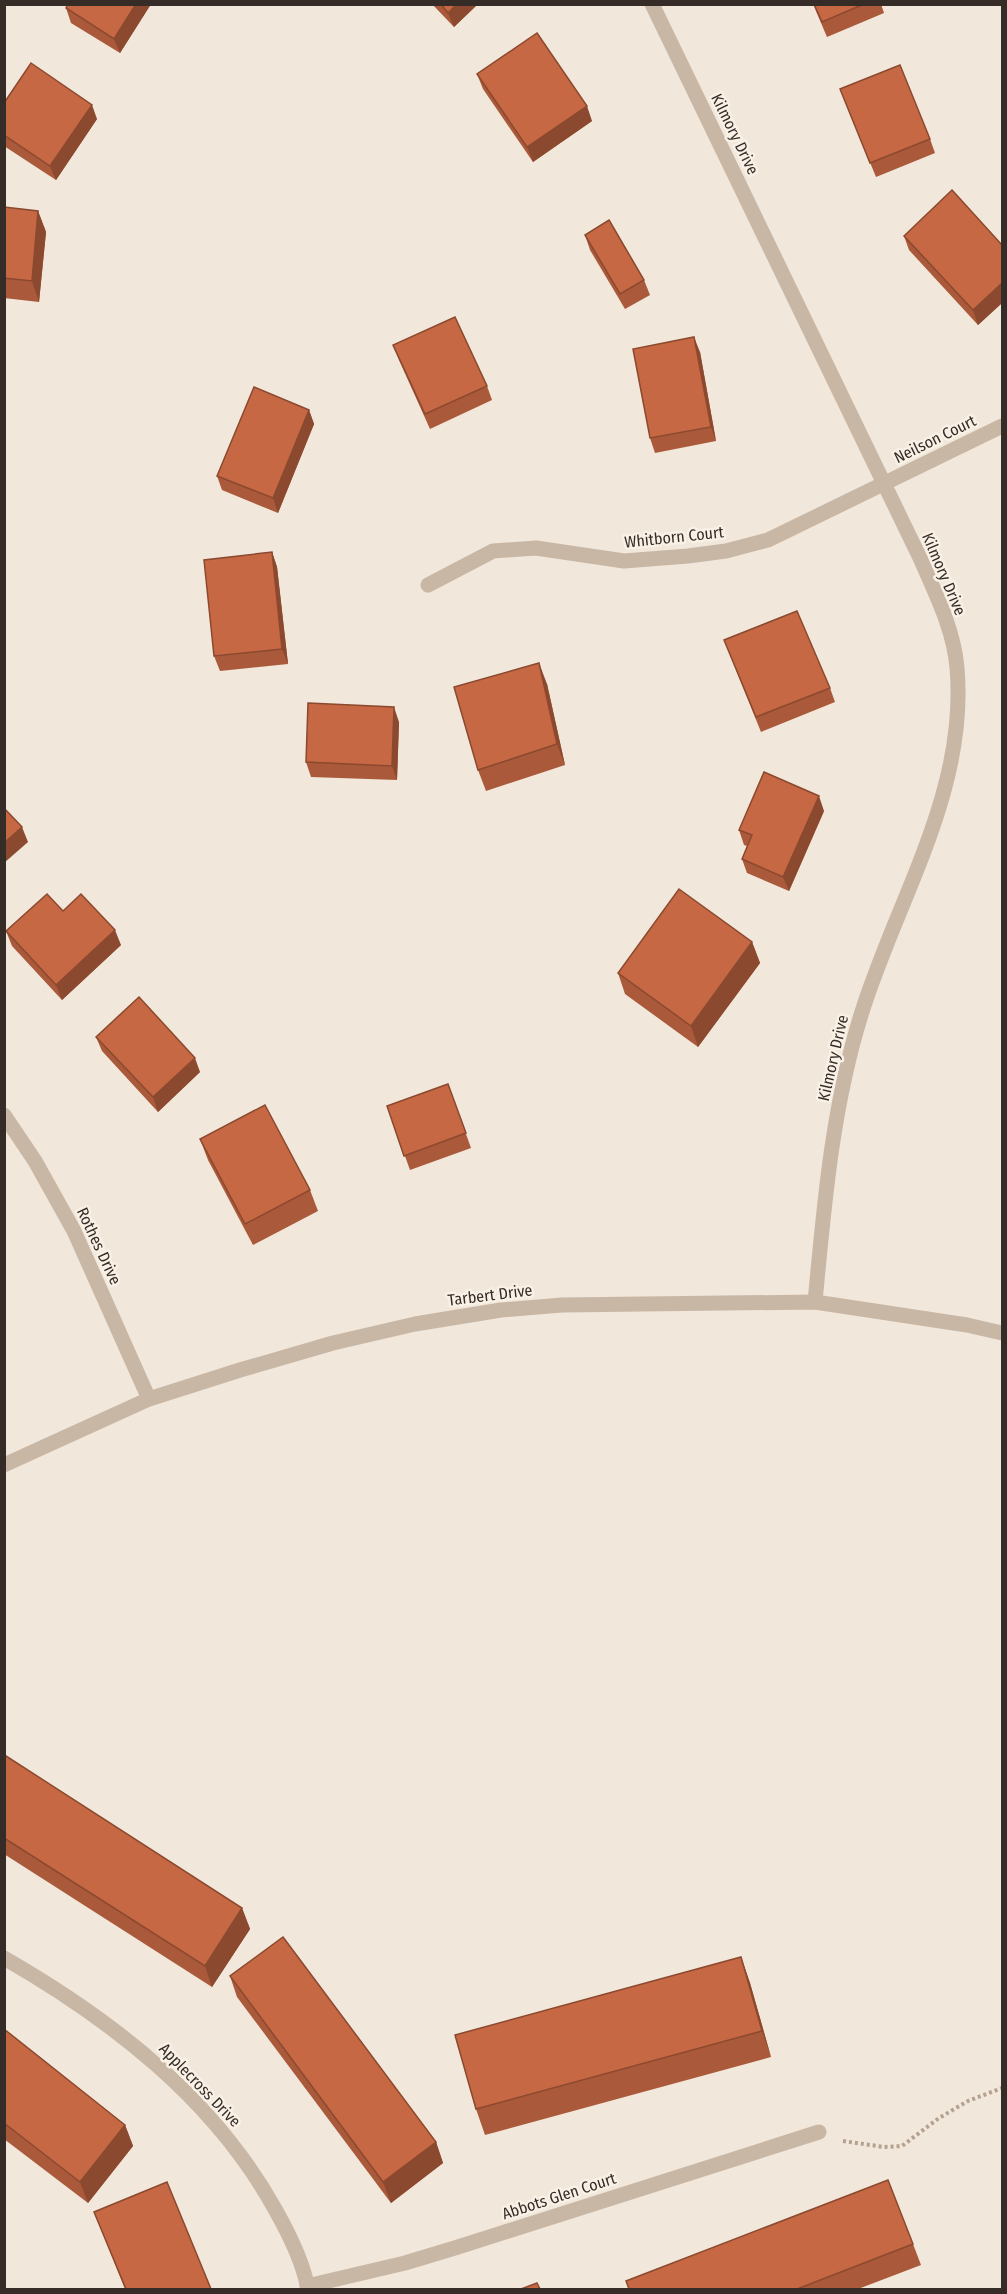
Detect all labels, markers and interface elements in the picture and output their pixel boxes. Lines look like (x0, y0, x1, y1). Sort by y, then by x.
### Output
street label: Kilmory Drive (707, 90, 763, 178)
street label: Neilson Court (891, 411, 980, 467)
street label: Whitborn Court (623, 522, 725, 552)
street label: Kilmory Drive (918, 530, 970, 618)
street label: Kilmory Drive (814, 1013, 852, 1103)
street label: Rothes Drive (73, 1204, 125, 1288)
street label: Tarbert Drive (447, 1280, 533, 1310)
street label: Applecross Drive (155, 2039, 245, 2131)
street label: Abbots Glen Court (500, 2168, 619, 2223)

